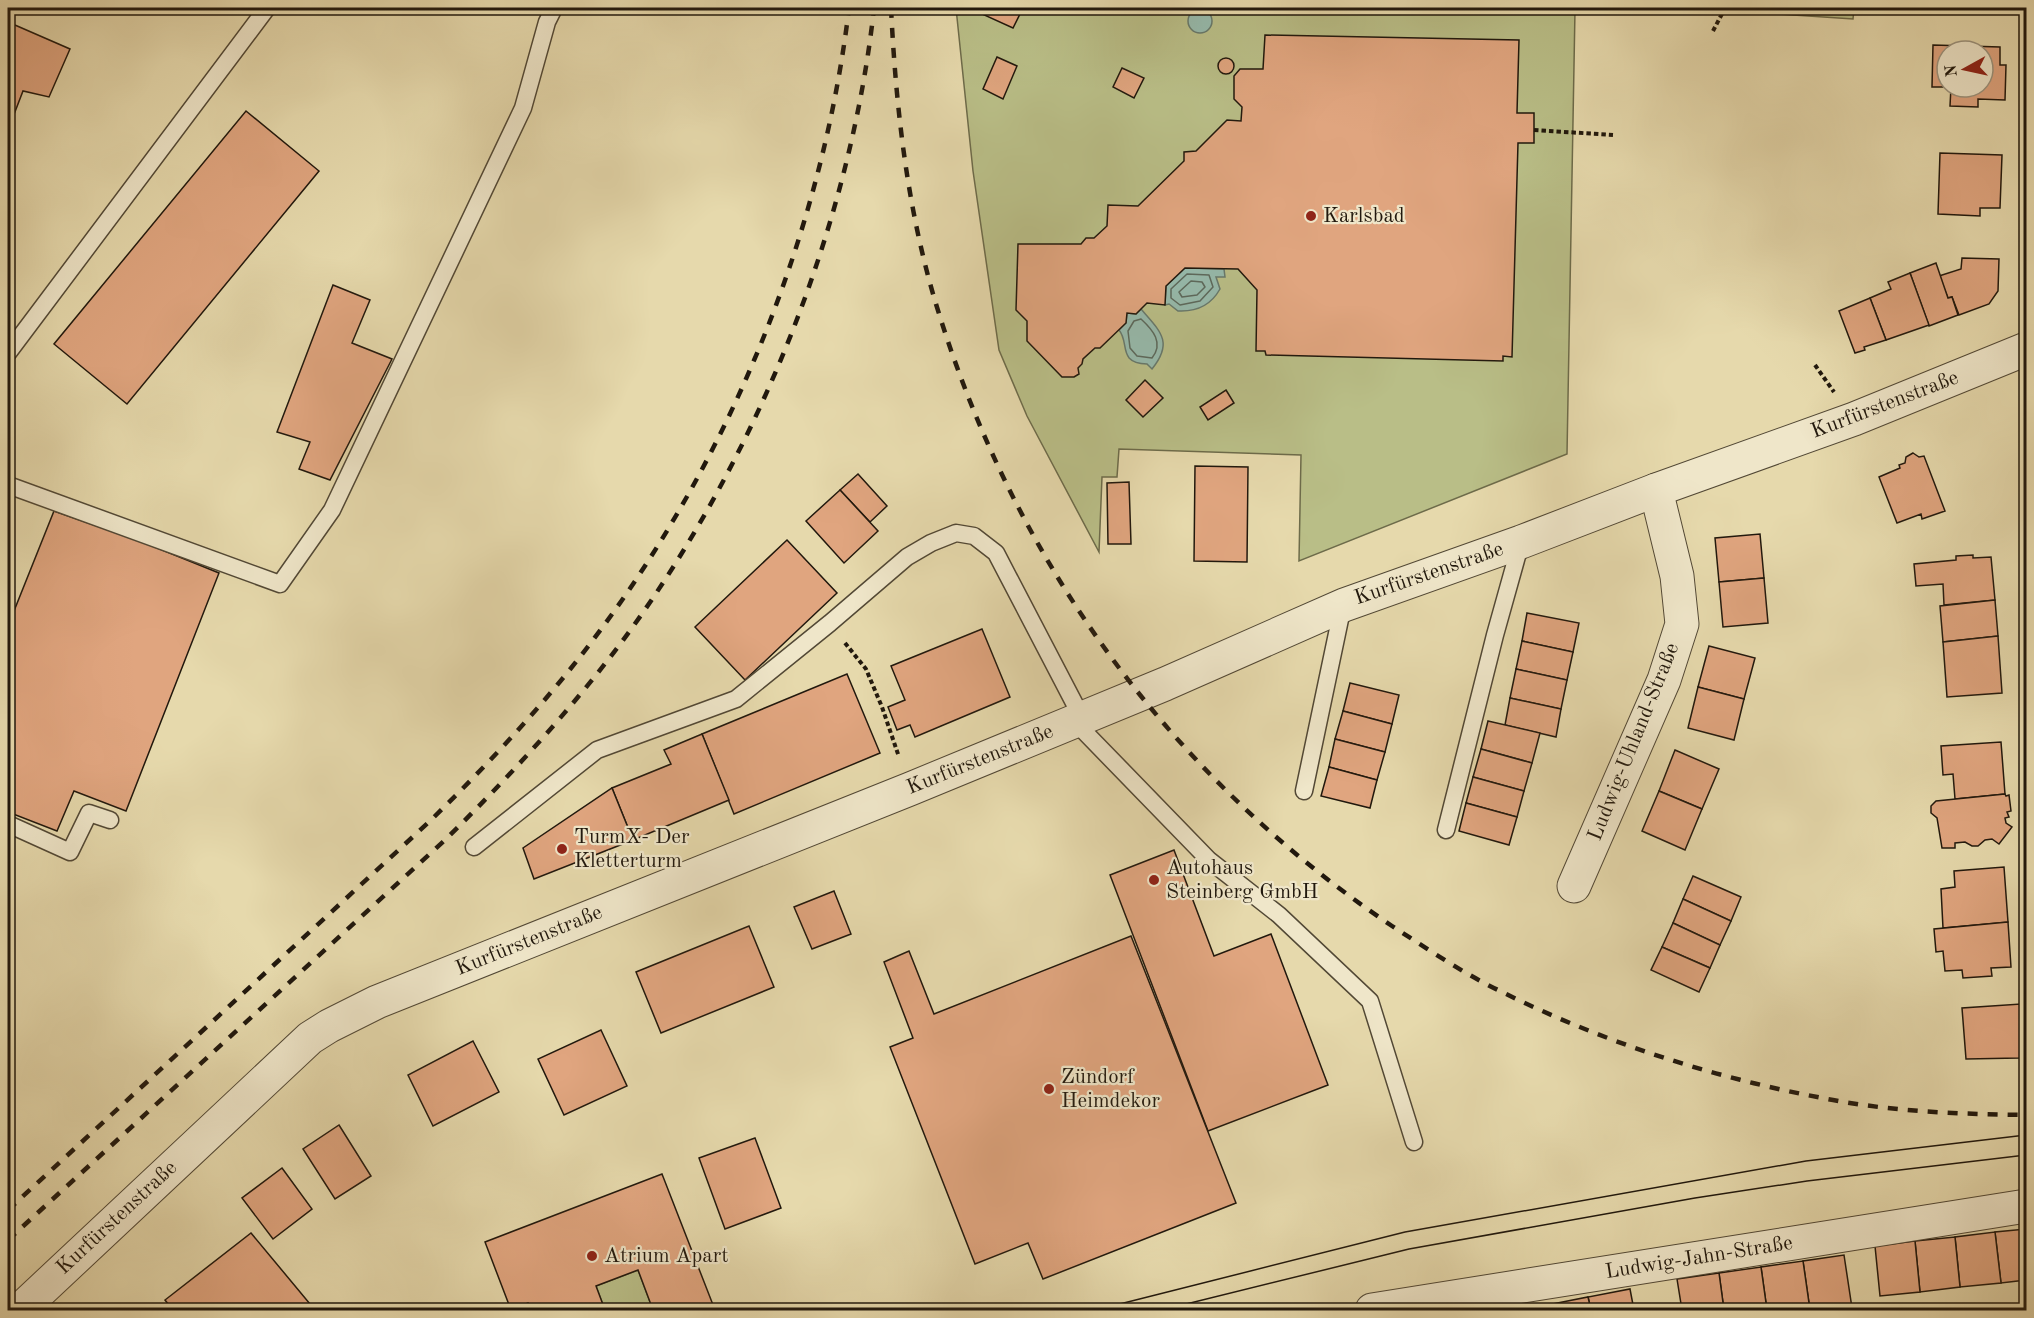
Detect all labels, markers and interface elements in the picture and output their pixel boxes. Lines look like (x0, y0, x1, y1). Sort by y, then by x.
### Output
north arrow (1935, 39, 1995, 99)
text: N (1943, 63, 1961, 78)
place label: Karlsbad (1323, 206, 1405, 227)
marker: Karlsbad (1304, 209, 1318, 223)
street label: Kurfürstenstraße (1808, 367, 1962, 443)
street label: Kurfürstenstraße (1352, 539, 1506, 609)
street label: Ludwig-Uhland-Straße (1585, 640, 1683, 844)
street label: Kurfürstenstraße (904, 721, 1056, 799)
place label: TurmX- Der Kletterturm (574, 827, 690, 872)
marker: TurmX- Der Kletterturm (555, 842, 569, 856)
place label: Autohaus Steinberg GmbH (1166, 858, 1318, 903)
marker: Autohaus Steinberg GmbH (1147, 873, 1161, 887)
street label: Kurfürstenstraße (453, 902, 605, 980)
place label: Zündorf Heimdekor (1061, 1067, 1161, 1112)
marker: Zündorf Heimdekor (1042, 1082, 1056, 1096)
street label: Kurfürstenstraße (53, 1157, 181, 1279)
street label: Ludwig-Jahn-Straße (1604, 1233, 1794, 1283)
place label: Atrium Apart (604, 1246, 729, 1267)
marker: Atrium Apart (585, 1249, 599, 1263)

